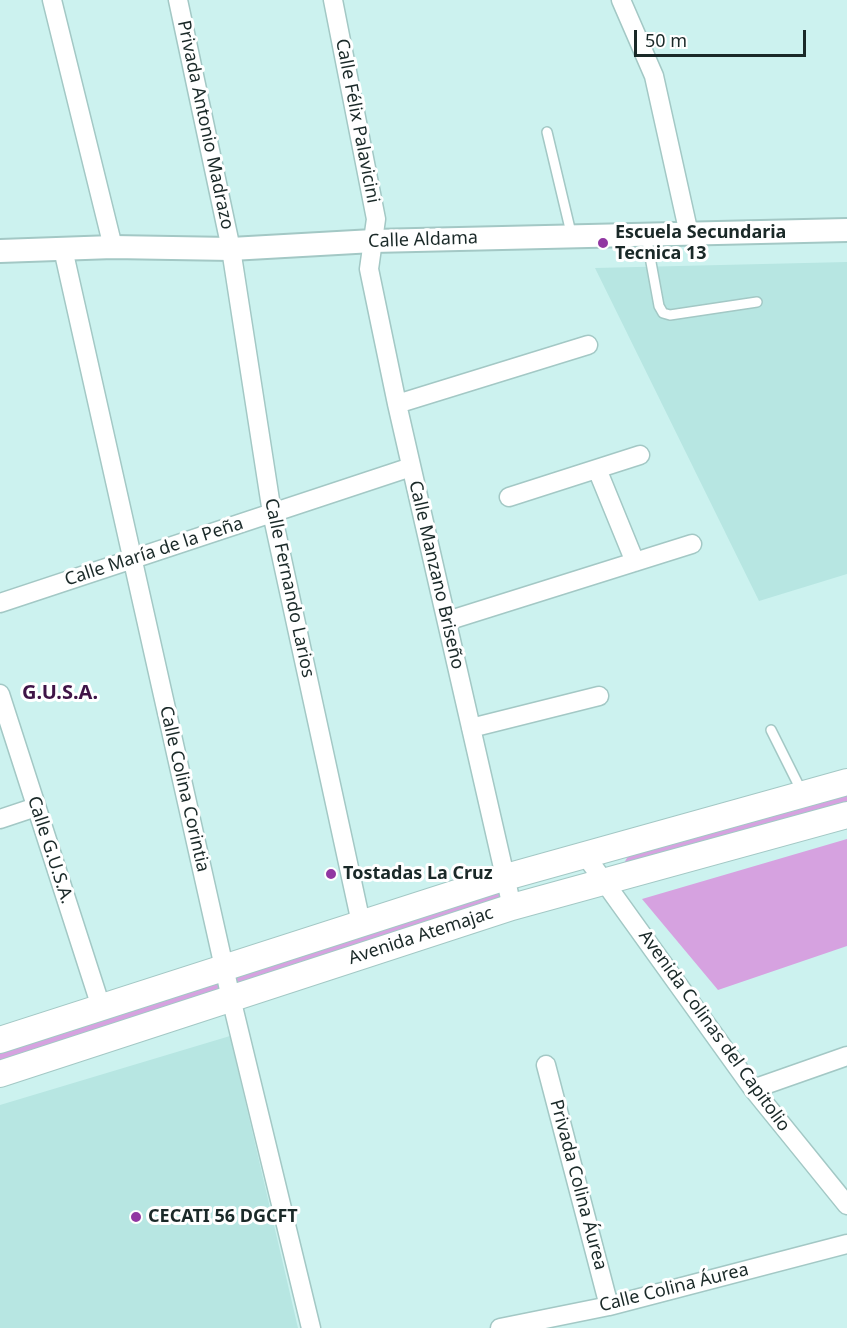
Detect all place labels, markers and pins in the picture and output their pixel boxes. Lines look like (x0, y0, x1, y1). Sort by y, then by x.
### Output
place label: Escuela Secundaria Tecnica 13 (615, 222, 786, 264)
marker: Escuela Secundaria Tecnica 13 (596, 236, 610, 250)
place label: Tostadas La Cruz (343, 863, 493, 885)
marker: Tostadas La Cruz (324, 867, 338, 881)
place label: CECATI 56 DGCFT (148, 1206, 298, 1228)
marker: CECATI 56 DGCFT (129, 1210, 143, 1224)

